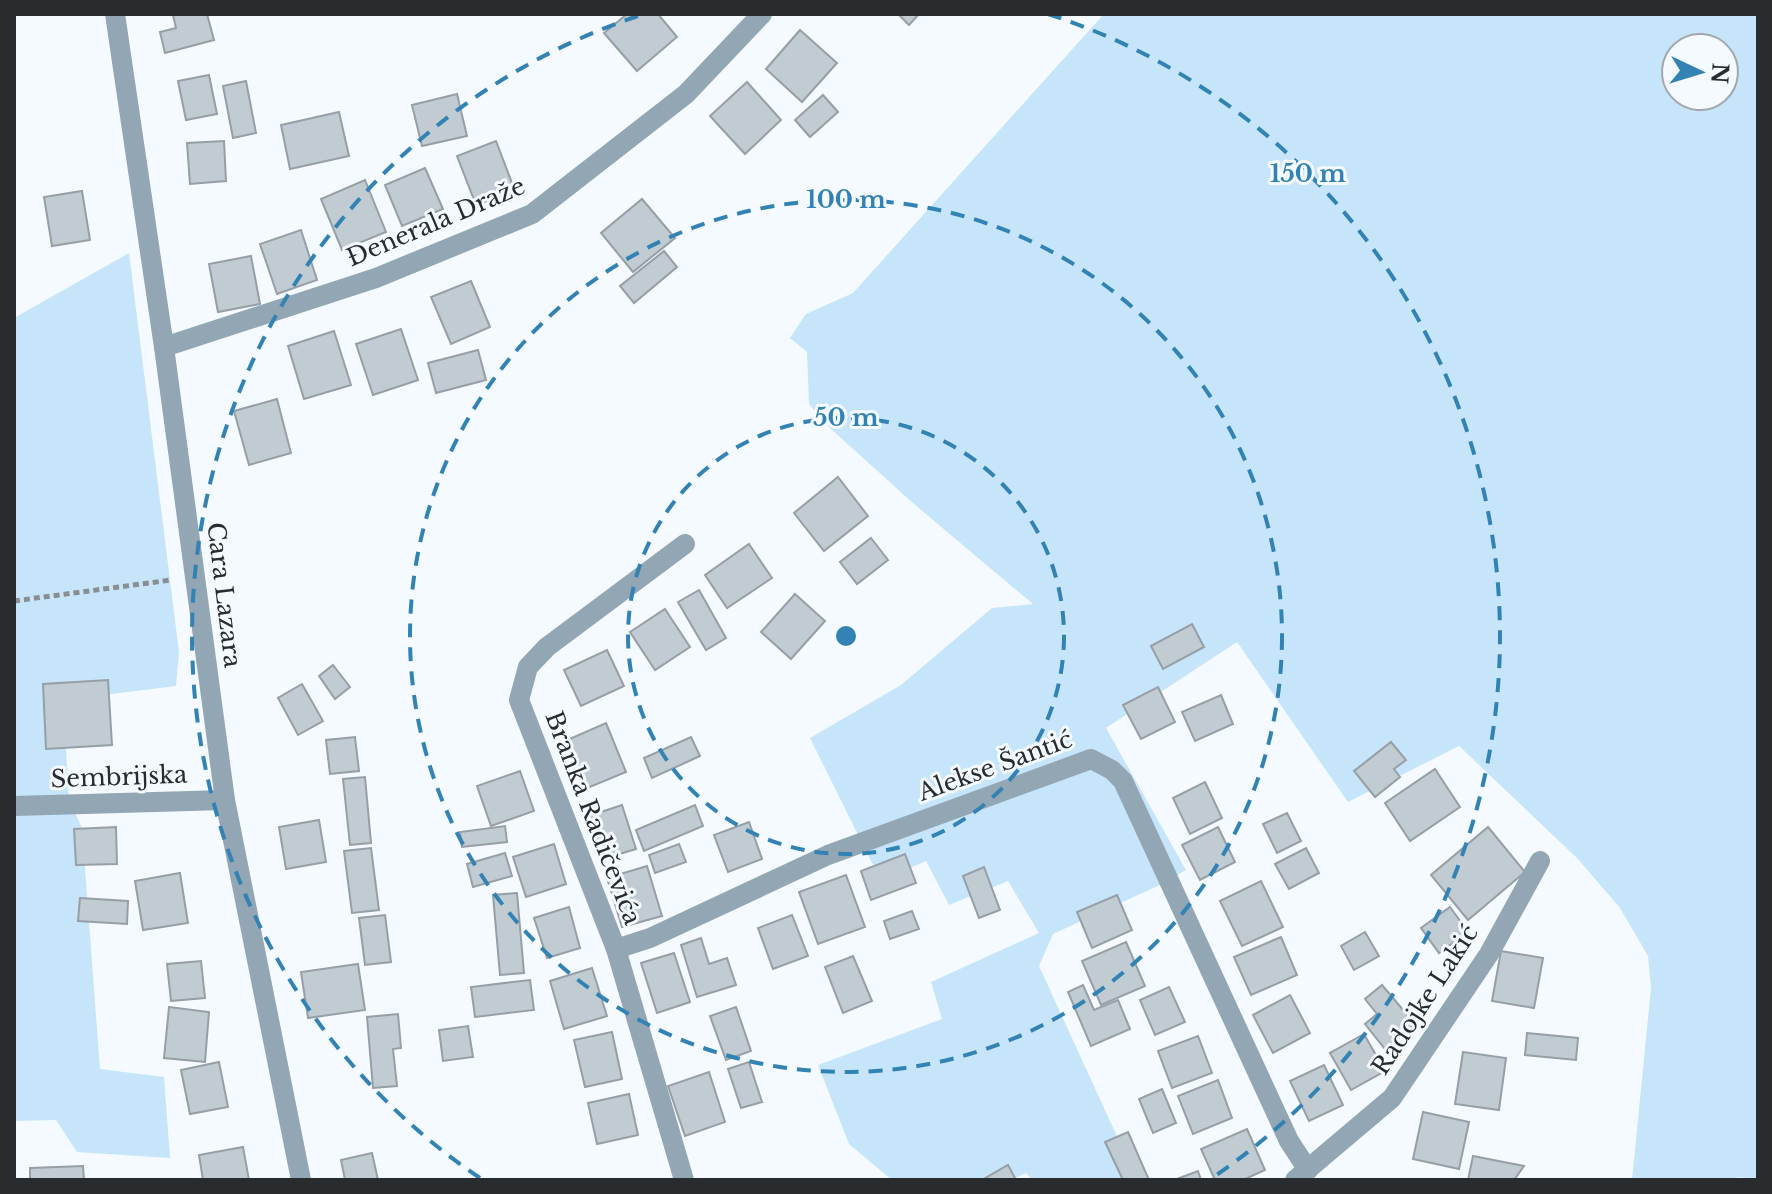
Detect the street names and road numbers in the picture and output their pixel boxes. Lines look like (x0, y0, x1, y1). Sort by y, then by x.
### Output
street label: Đenerala Draže (342, 171, 529, 272)
street label: Cara Lazara (201, 521, 248, 670)
street label: Branka Radičevića (539, 707, 648, 929)
street label: Alekse Šantić (913, 723, 1076, 807)
street label: Sembrijska (50, 760, 188, 793)
street label: Radojke Lakić (1365, 919, 1484, 1080)

